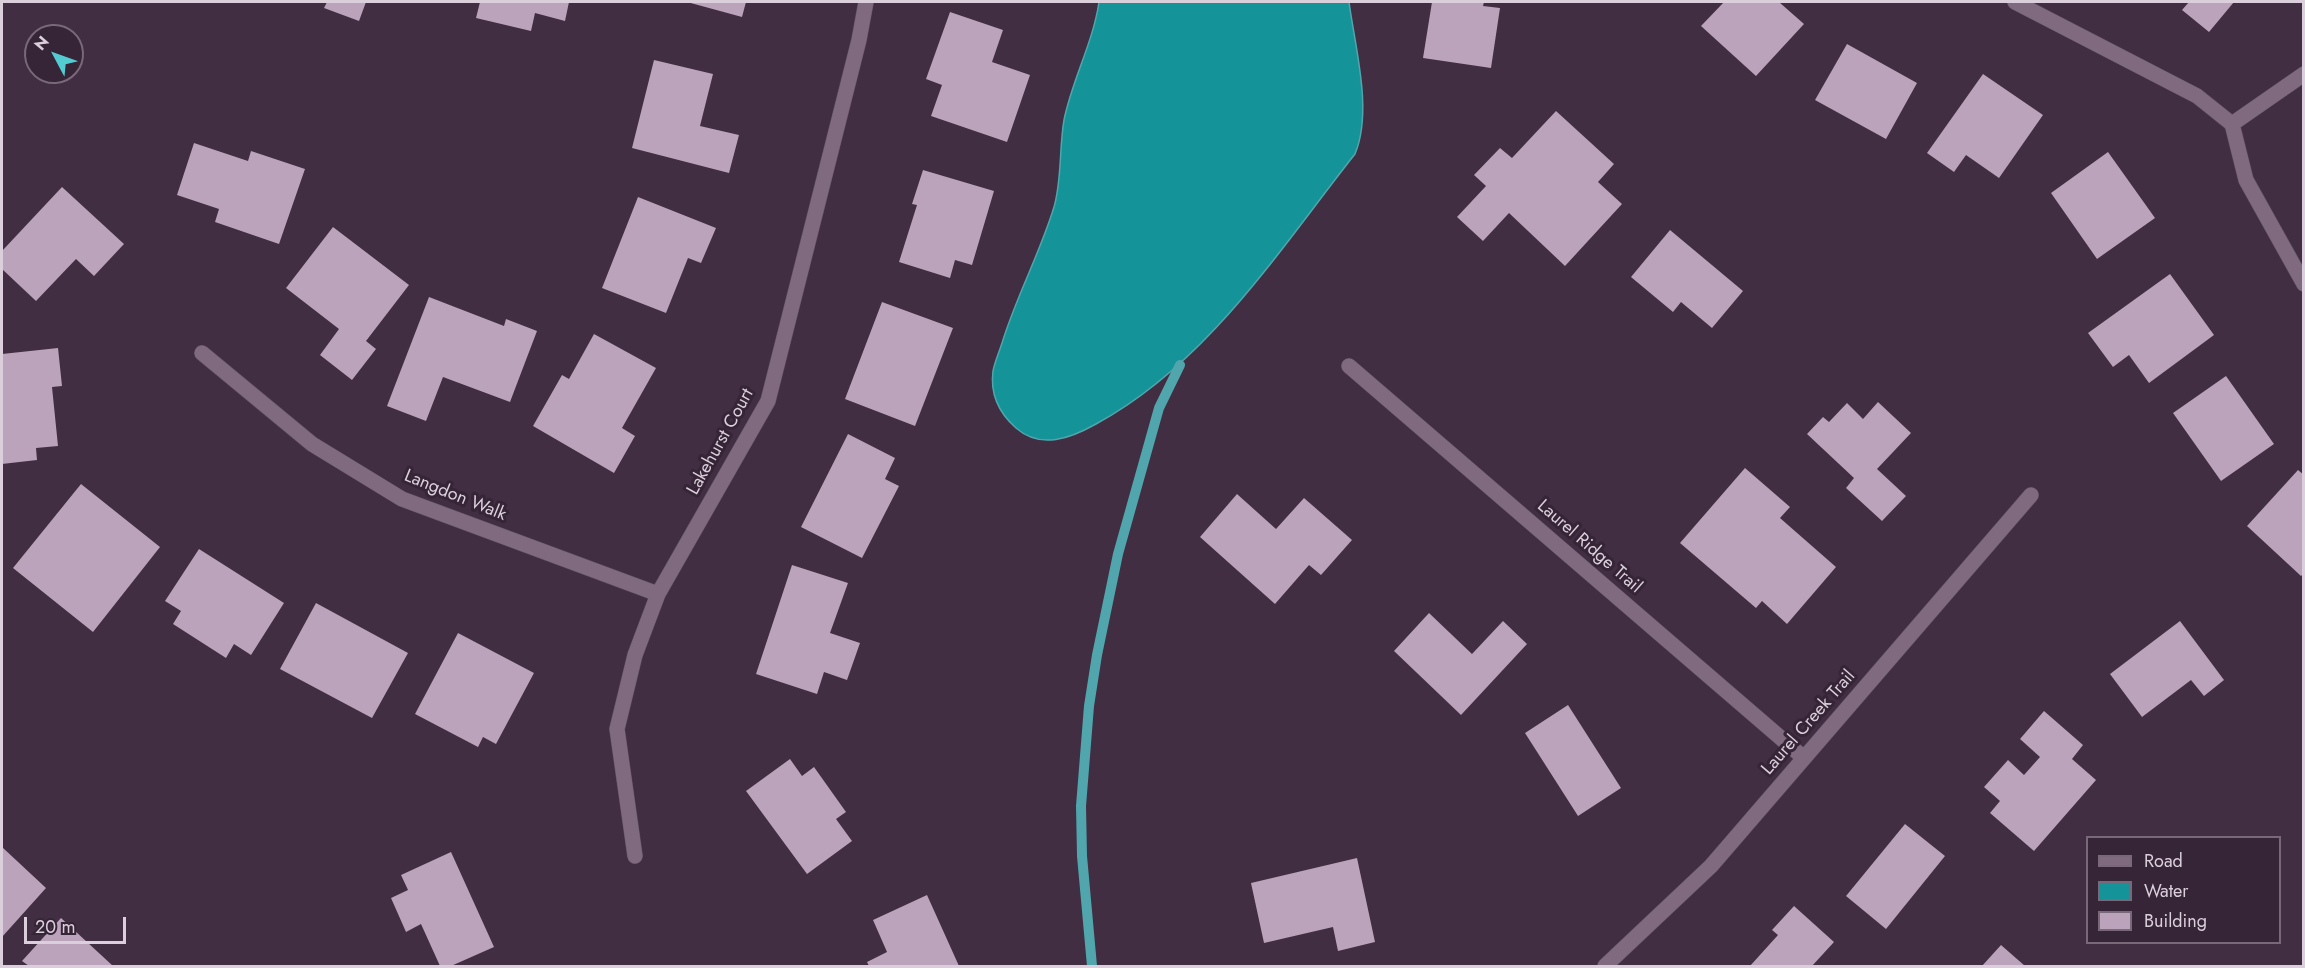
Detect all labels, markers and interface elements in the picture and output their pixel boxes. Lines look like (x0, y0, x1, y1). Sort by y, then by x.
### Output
north arrow (24, 24, 84, 84)
text: N (29, 31, 54, 56)
street label: Lakehurst Court (683, 385, 759, 499)
street label: Langdon Walk (401, 466, 509, 526)
street label: Laurel Ridge Trail (1532, 496, 1646, 598)
street label: Laurel Creek Trail (1758, 666, 1860, 780)
legend (2086, 836, 2281, 944)
text: Road (2144, 848, 2183, 874)
text: Water (2144, 878, 2188, 904)
scale bar (27, 905, 129, 943)
text: Building (2144, 908, 2207, 934)
text: 20 m (35, 914, 75, 940)

